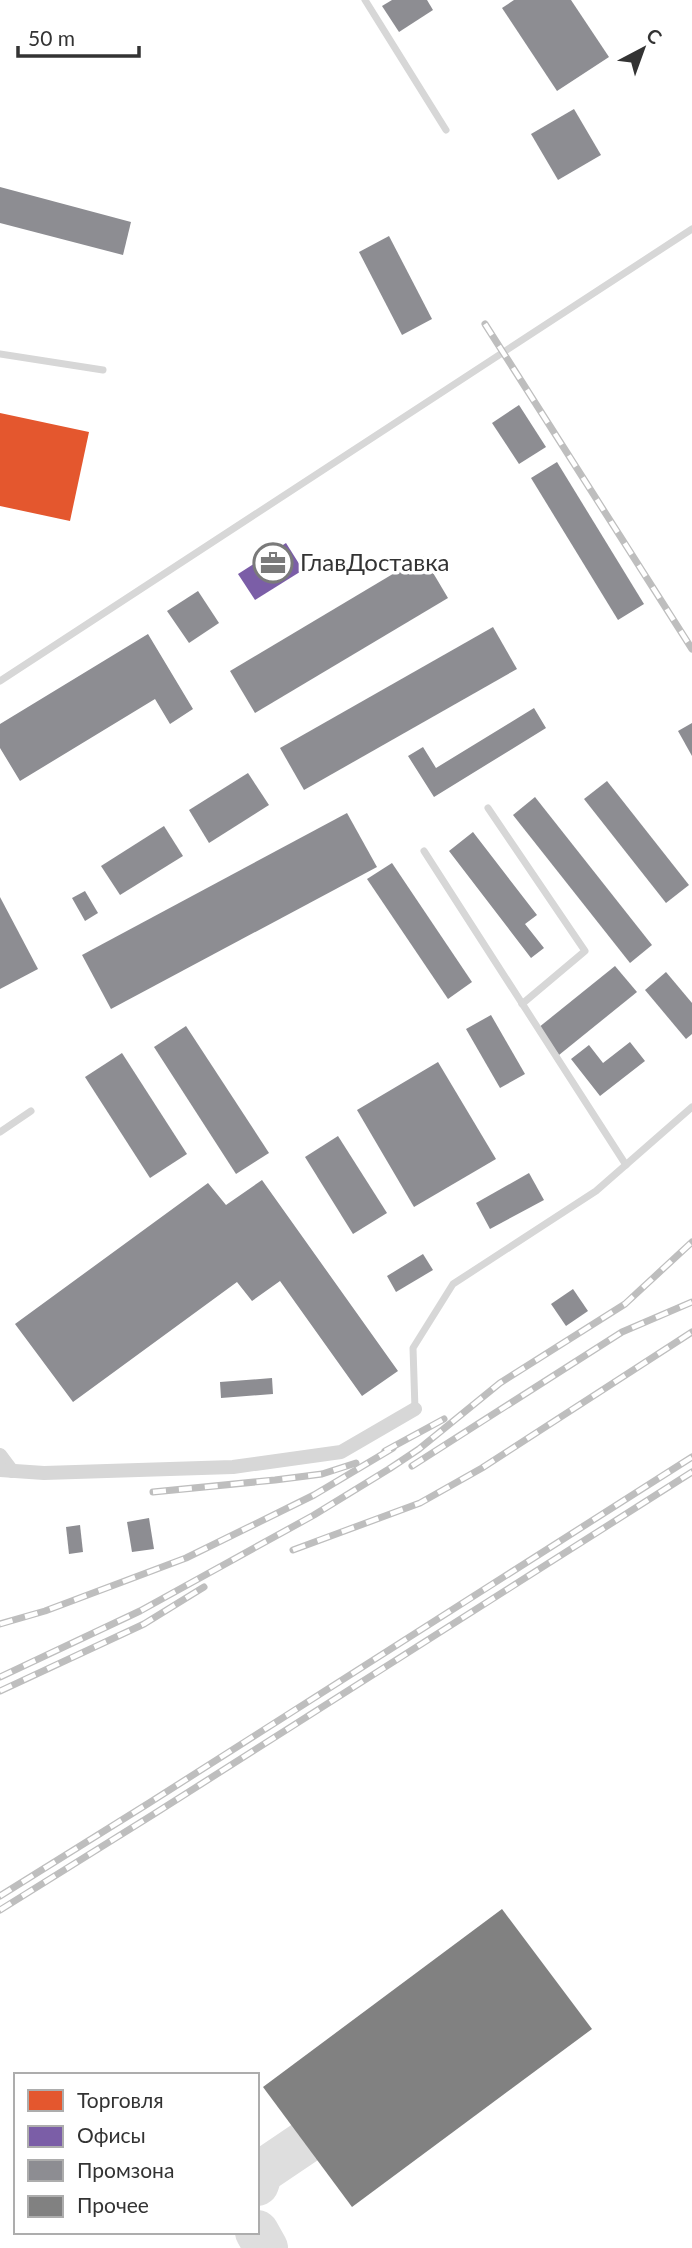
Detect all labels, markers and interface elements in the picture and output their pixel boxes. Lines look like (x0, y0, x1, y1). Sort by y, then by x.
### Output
scale bar (18, 14, 138, 58)
north arrow (608, 14, 678, 84)
text: С (642, 23, 667, 49)
text: 50 m (28, 25, 75, 50)
office icon: ГлавДоставка (252, 542, 294, 584)
place label: ГлавДоставка (300, 547, 450, 576)
legend (14, 2073, 259, 2234)
text: Торговля (77, 2087, 164, 2112)
text: Офисы (77, 2122, 146, 2147)
text: Промзона (77, 2157, 174, 2182)
text: Прочее (77, 2192, 149, 2217)

